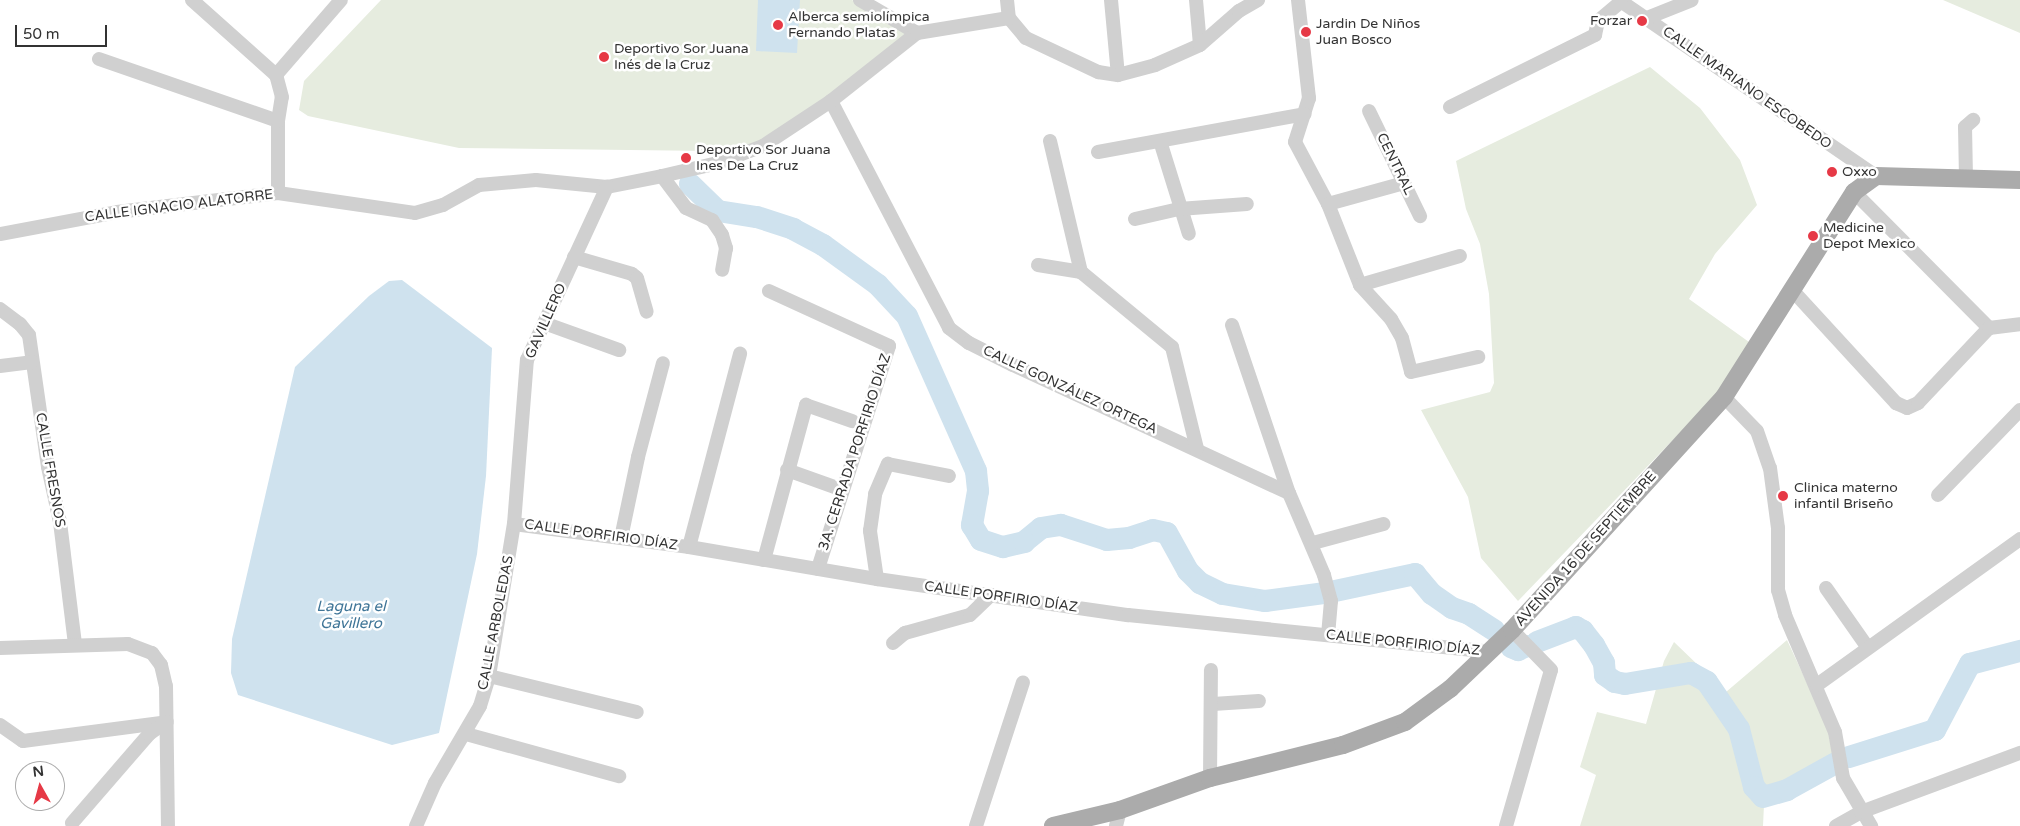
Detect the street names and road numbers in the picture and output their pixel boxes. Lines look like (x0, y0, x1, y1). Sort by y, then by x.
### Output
street label: CALLE MARIANO ESCOBEDO (1659, 23, 1835, 153)
street label: CENTRAL (1373, 130, 1417, 198)
street label: CALLE IGNACIO ALATORRE (84, 186, 274, 226)
street label: GAVILLERO (522, 281, 570, 361)
street label: CALLE GONZÁLEZ ORTEGA (980, 342, 1160, 438)
street label: 3A. CERRADA PORFIRIO DÍAZ (815, 351, 895, 553)
street label: CALLE FRESNOS (32, 411, 68, 529)
street label: AVENIDA 16 DE SEPTIEMBRE (1512, 468, 1660, 630)
street label: CALLE PORFIRIO DÍAZ (523, 516, 679, 554)
street label: CALLE ARBOLEDAS (475, 554, 517, 692)
street label: CALLE PORFIRIO DÍAZ (923, 578, 1079, 616)
street label: CALLE PORFIRIO DÍAZ (1325, 627, 1481, 659)

